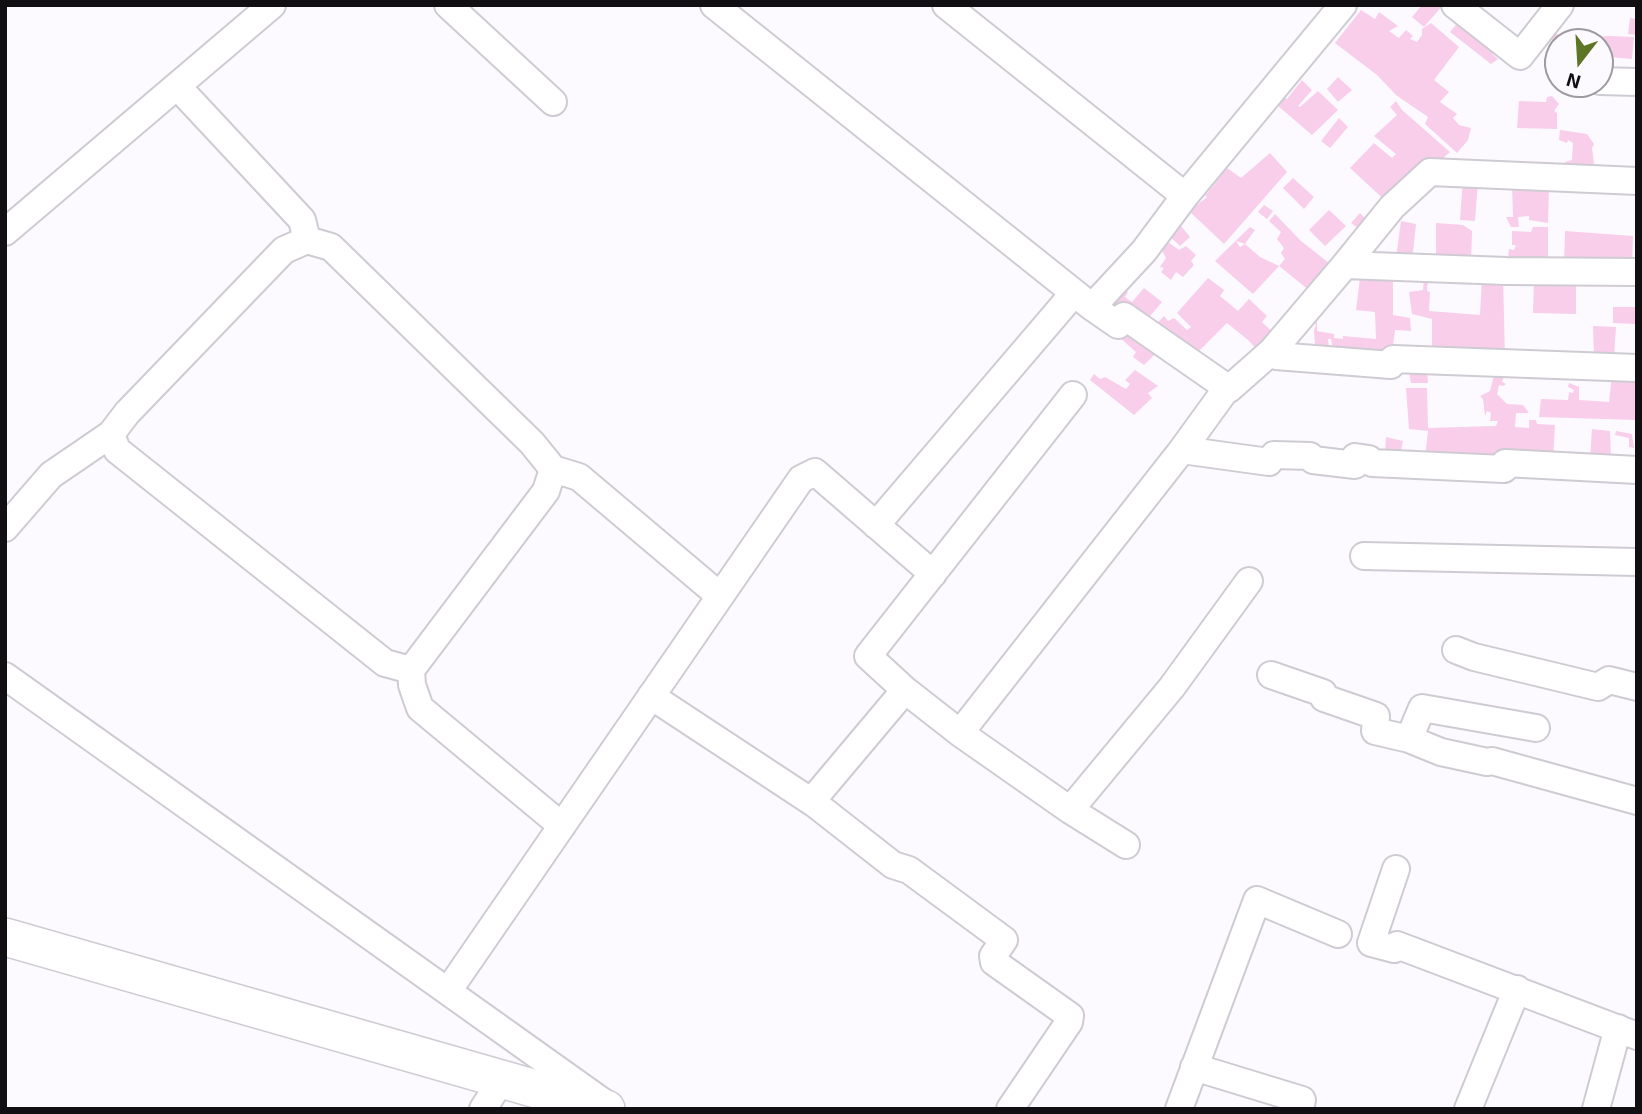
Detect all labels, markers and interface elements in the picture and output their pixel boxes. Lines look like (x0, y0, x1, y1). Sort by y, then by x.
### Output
north arrow (1544, 28, 1614, 98)
text: N (1563, 69, 1583, 95)

